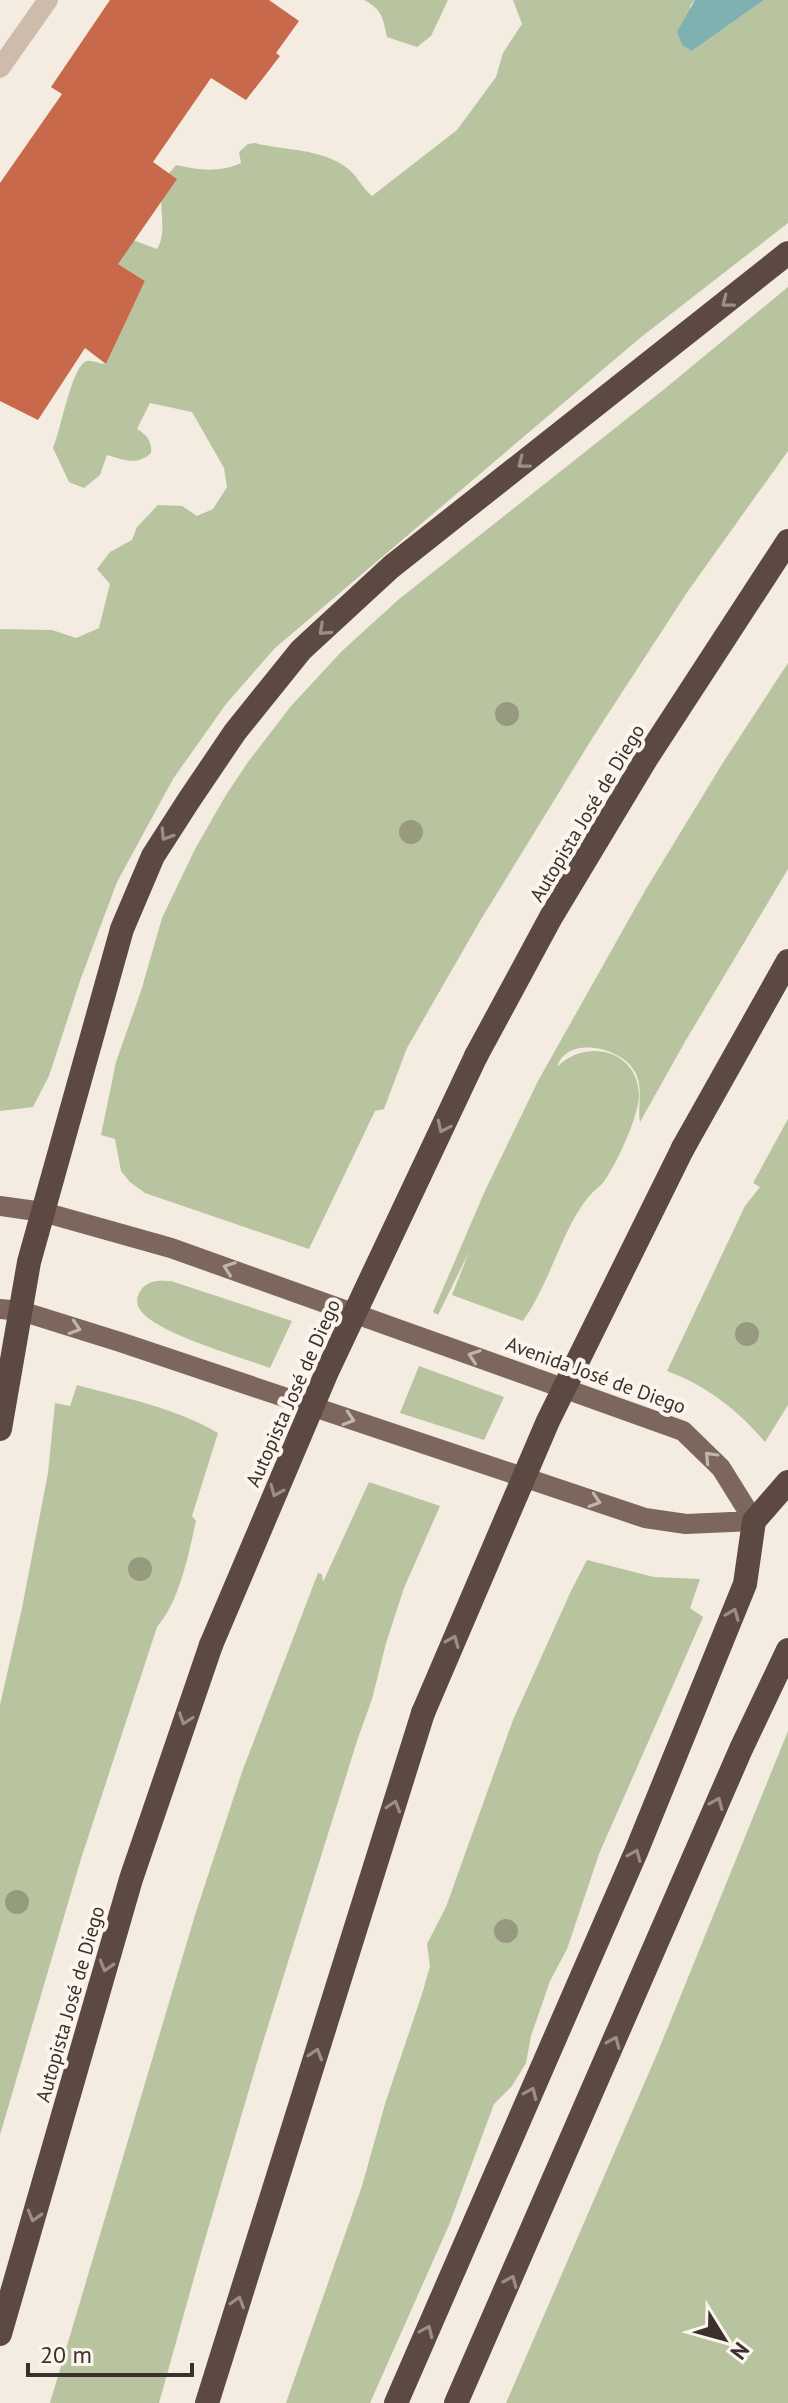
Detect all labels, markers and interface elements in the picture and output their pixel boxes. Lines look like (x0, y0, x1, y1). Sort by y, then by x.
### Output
one-way arrow (721, 292, 736, 306)
one-way arrow (518, 453, 532, 468)
one-way arrow (318, 620, 333, 634)
street label: Autopista José de Diego (524, 719, 650, 907)
one-way arrow (160, 827, 175, 841)
one-way arrow (437, 1118, 453, 1133)
one-way arrow (223, 1261, 237, 1278)
street label: Autopista José de Diego (240, 1295, 346, 1491)
one-way arrow (68, 1319, 82, 1335)
street label: Avenida José de Diego (503, 1330, 689, 1420)
one-way arrow (467, 1349, 481, 1365)
one-way arrow (341, 1409, 355, 1425)
one-way arrow (704, 1452, 719, 1466)
one-way arrow (270, 1482, 286, 1497)
one-way arrow (588, 1492, 602, 1508)
one-way arrow (723, 1608, 740, 1622)
one-way arrow (443, 1635, 459, 1650)
one-way arrow (179, 1711, 195, 1725)
one-way arrow (708, 1797, 724, 1812)
one-way arrow (384, 1799, 400, 1813)
one-way arrow (625, 1848, 641, 1863)
street label: Autopista José de Diego (30, 1903, 110, 2105)
one-way arrow (99, 1959, 115, 1973)
one-way arrow (605, 2036, 621, 2050)
one-way arrow (307, 2047, 323, 2061)
one-way arrow (522, 2087, 538, 2101)
one-way arrow (27, 2208, 43, 2222)
one-way arrow (502, 2275, 518, 2289)
one-way arrow (229, 2295, 245, 2309)
north arrow (684, 2299, 764, 2379)
one-way arrow (418, 2325, 434, 2340)
scale bar (28, 2327, 192, 2377)
text: N (724, 2337, 756, 2365)
text: 20 m (40, 2339, 92, 2370)

